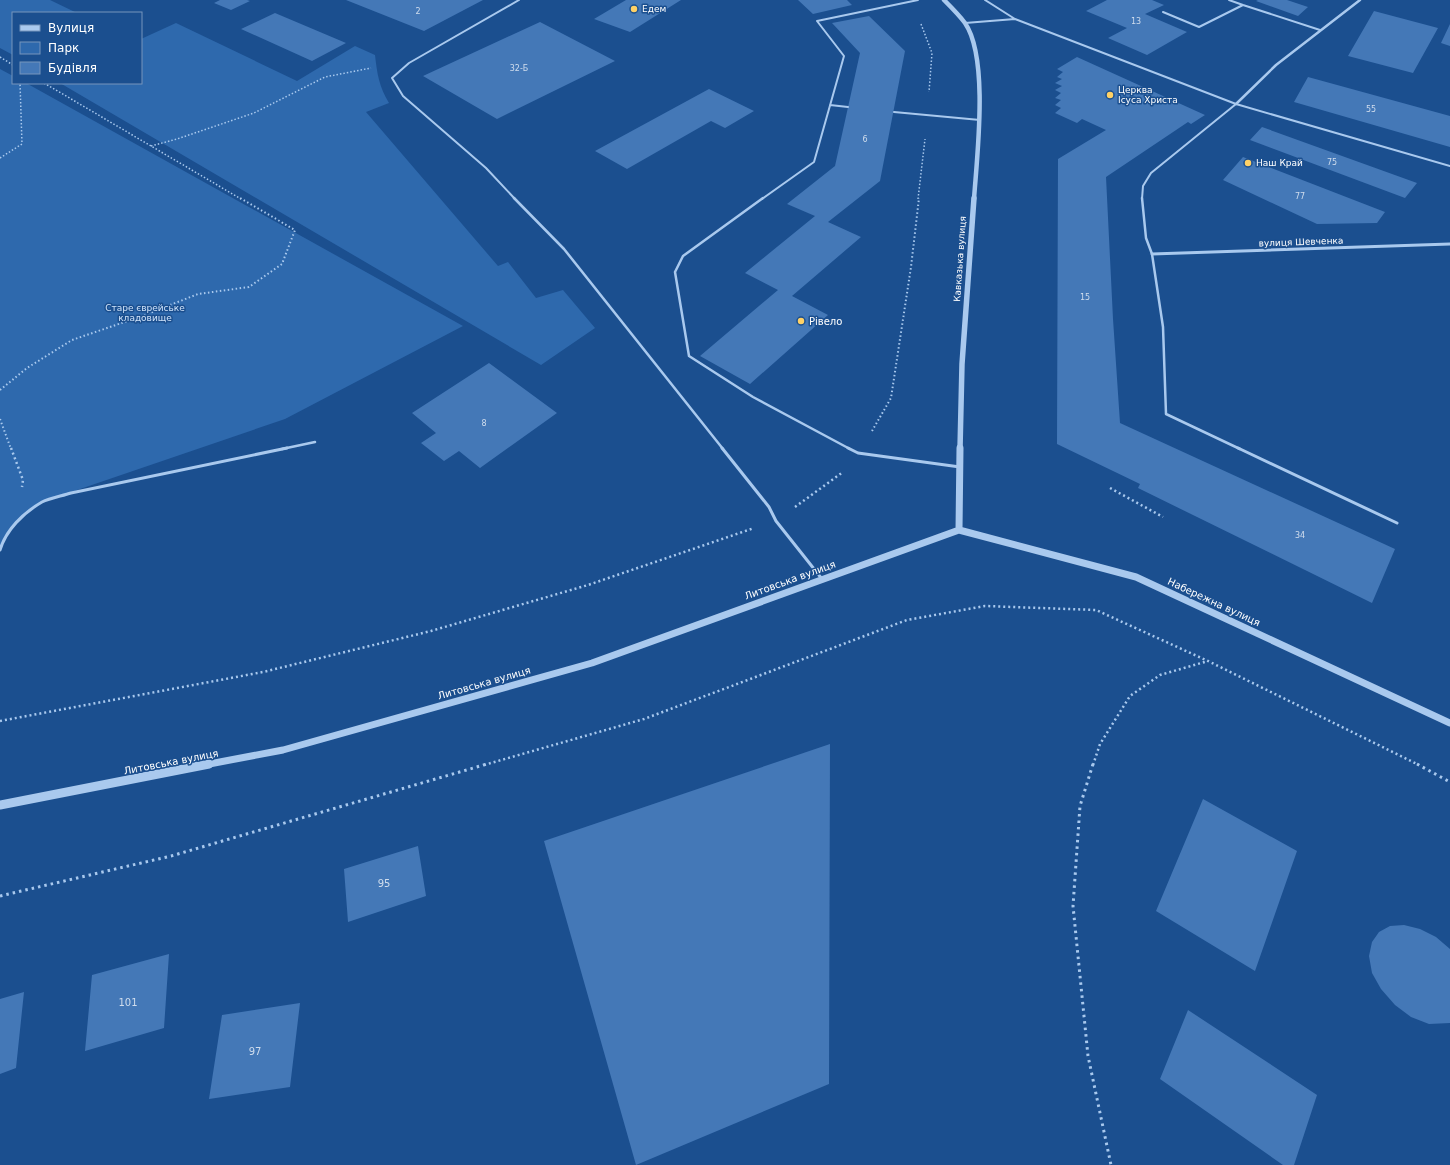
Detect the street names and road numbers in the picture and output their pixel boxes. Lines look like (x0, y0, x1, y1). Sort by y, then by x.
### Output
street label: Кавказька вулиця (952, 216, 968, 302)
street label: вулиця Шевченка (1258, 236, 1344, 248)
street label: Литовська вулиця (743, 558, 837, 602)
street label: Набережна вулиця (1166, 576, 1262, 628)
street label: Литовська вулиця (436, 664, 532, 702)
street label: Литовська вулиця (123, 747, 219, 777)

